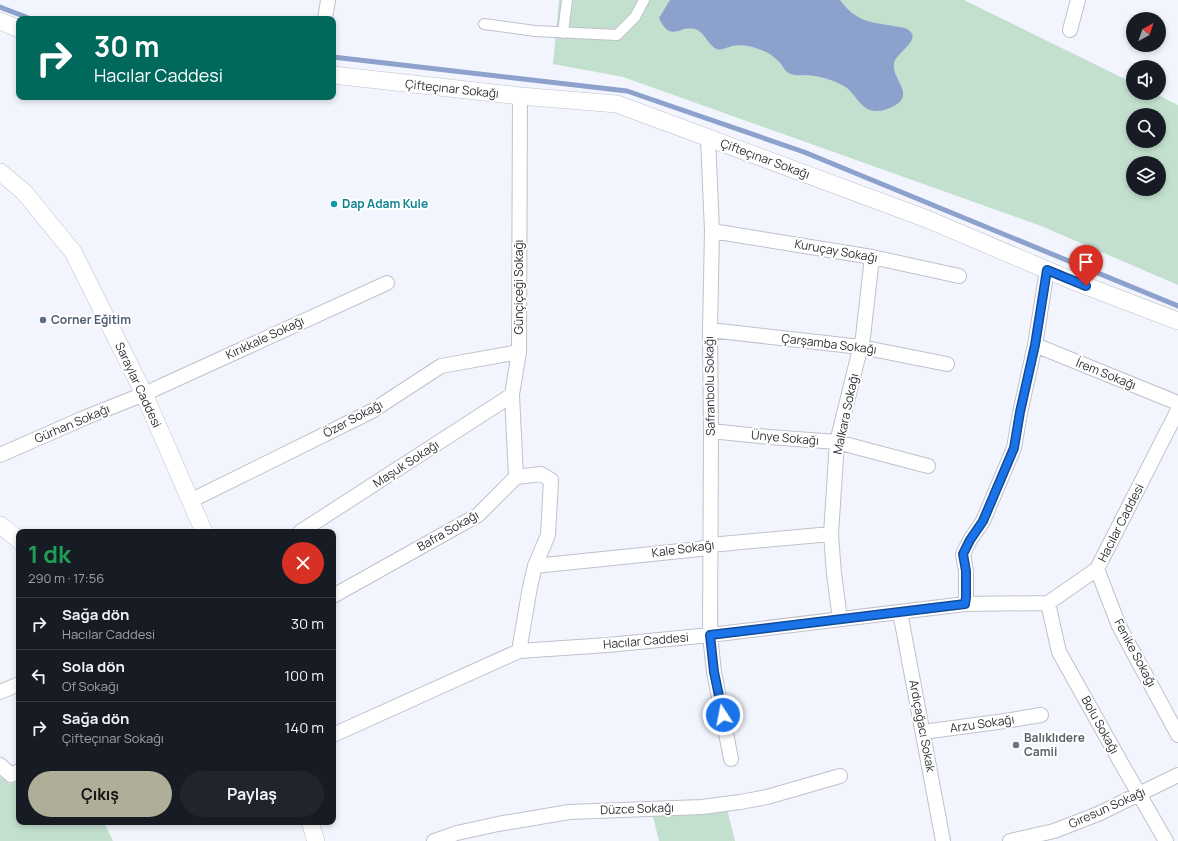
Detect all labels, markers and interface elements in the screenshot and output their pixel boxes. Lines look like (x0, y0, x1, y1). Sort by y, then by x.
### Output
north arrow (1126, 12, 1166, 52)
map controls (1126, 12, 1166, 196)
text: 30 m (94, 27, 159, 65)
icon: right (28, 32, 80, 84)
button: sound (1126, 60, 1166, 100)
text: Hacılar Caddesi (94, 63, 223, 87)
street label: Çifteçınar Sokağı (404, 75, 500, 102)
button: search (1126, 108, 1166, 148)
street label: Çifteçınar Sokağı (718, 134, 812, 183)
button: layers (1126, 156, 1166, 196)
place label: Dap Adam Kule (342, 195, 428, 212)
marker: Dap Adam Kule (329, 199, 339, 209)
street label: Kuruçay Sokağı (793, 235, 879, 266)
street label: Günçiçeği Sokağı (510, 240, 527, 334)
pin (1069, 245, 1103, 286)
icon: arrive (1075, 251, 1097, 273)
place label: Corner Eğitim (51, 311, 131, 328)
street label: Kırıkkale Sokağı (223, 312, 307, 363)
marker: Corner Eğitim (38, 315, 48, 325)
street label: Çarşamba Sokağı (781, 329, 878, 358)
street label: Safranbolu Sokağı (700, 336, 719, 436)
street label: Saraylar Caddesi (111, 339, 166, 430)
street label: İrem Sokağı (1074, 354, 1139, 393)
street label: Malkara Sokağı (829, 372, 862, 456)
street label: Özer Sokağı (320, 396, 386, 441)
street label: Gürhan Sokağı (32, 400, 112, 447)
street label: Ünye Sokağı (751, 426, 820, 449)
street label: Maşuk Sokağı (369, 436, 442, 491)
street label: Hacılar Caddesi (1093, 481, 1148, 565)
street label: Bafra Sokağı (414, 506, 482, 555)
street label: Kale Sokağı (651, 536, 715, 561)
text: 1 dk (28, 537, 71, 570)
button: close (282, 542, 324, 584)
text: 290 m · 17:56 (28, 569, 104, 587)
text: Sağa dön (62, 604, 129, 625)
icon: right (28, 613, 50, 635)
text: 30 m (291, 613, 324, 634)
street label: Fenike Sokağı (1110, 616, 1161, 690)
text: Hacılar Caddesi (62, 625, 155, 643)
street label: Hacılar Caddesi (602, 628, 690, 653)
text: Sola dön (62, 656, 125, 677)
icon: left (28, 665, 50, 687)
text: 100 m (284, 665, 324, 686)
text: Of Sokağı (62, 677, 119, 695)
street label: Ardıçağacı Sokak (905, 678, 940, 774)
street label: Bolu Sokağı (1078, 693, 1123, 757)
position arrow (702, 694, 744, 736)
text: Sağa dön (62, 708, 129, 729)
street label: Arzu Sokağı (949, 711, 1015, 736)
icon: right (28, 717, 50, 739)
text: 140 m (284, 717, 324, 738)
text: Çifteçınar Sokağı (62, 729, 164, 747)
place label: Balıklıdere Camii (1024, 729, 1085, 760)
marker: Balıklıdere Camii (1011, 740, 1021, 750)
button: Çıkış (28, 771, 172, 817)
button: Paylaş (180, 771, 324, 817)
street label: Gıresun Sokağı (1066, 783, 1148, 832)
street label: Düzce Sokağı (600, 799, 674, 818)

